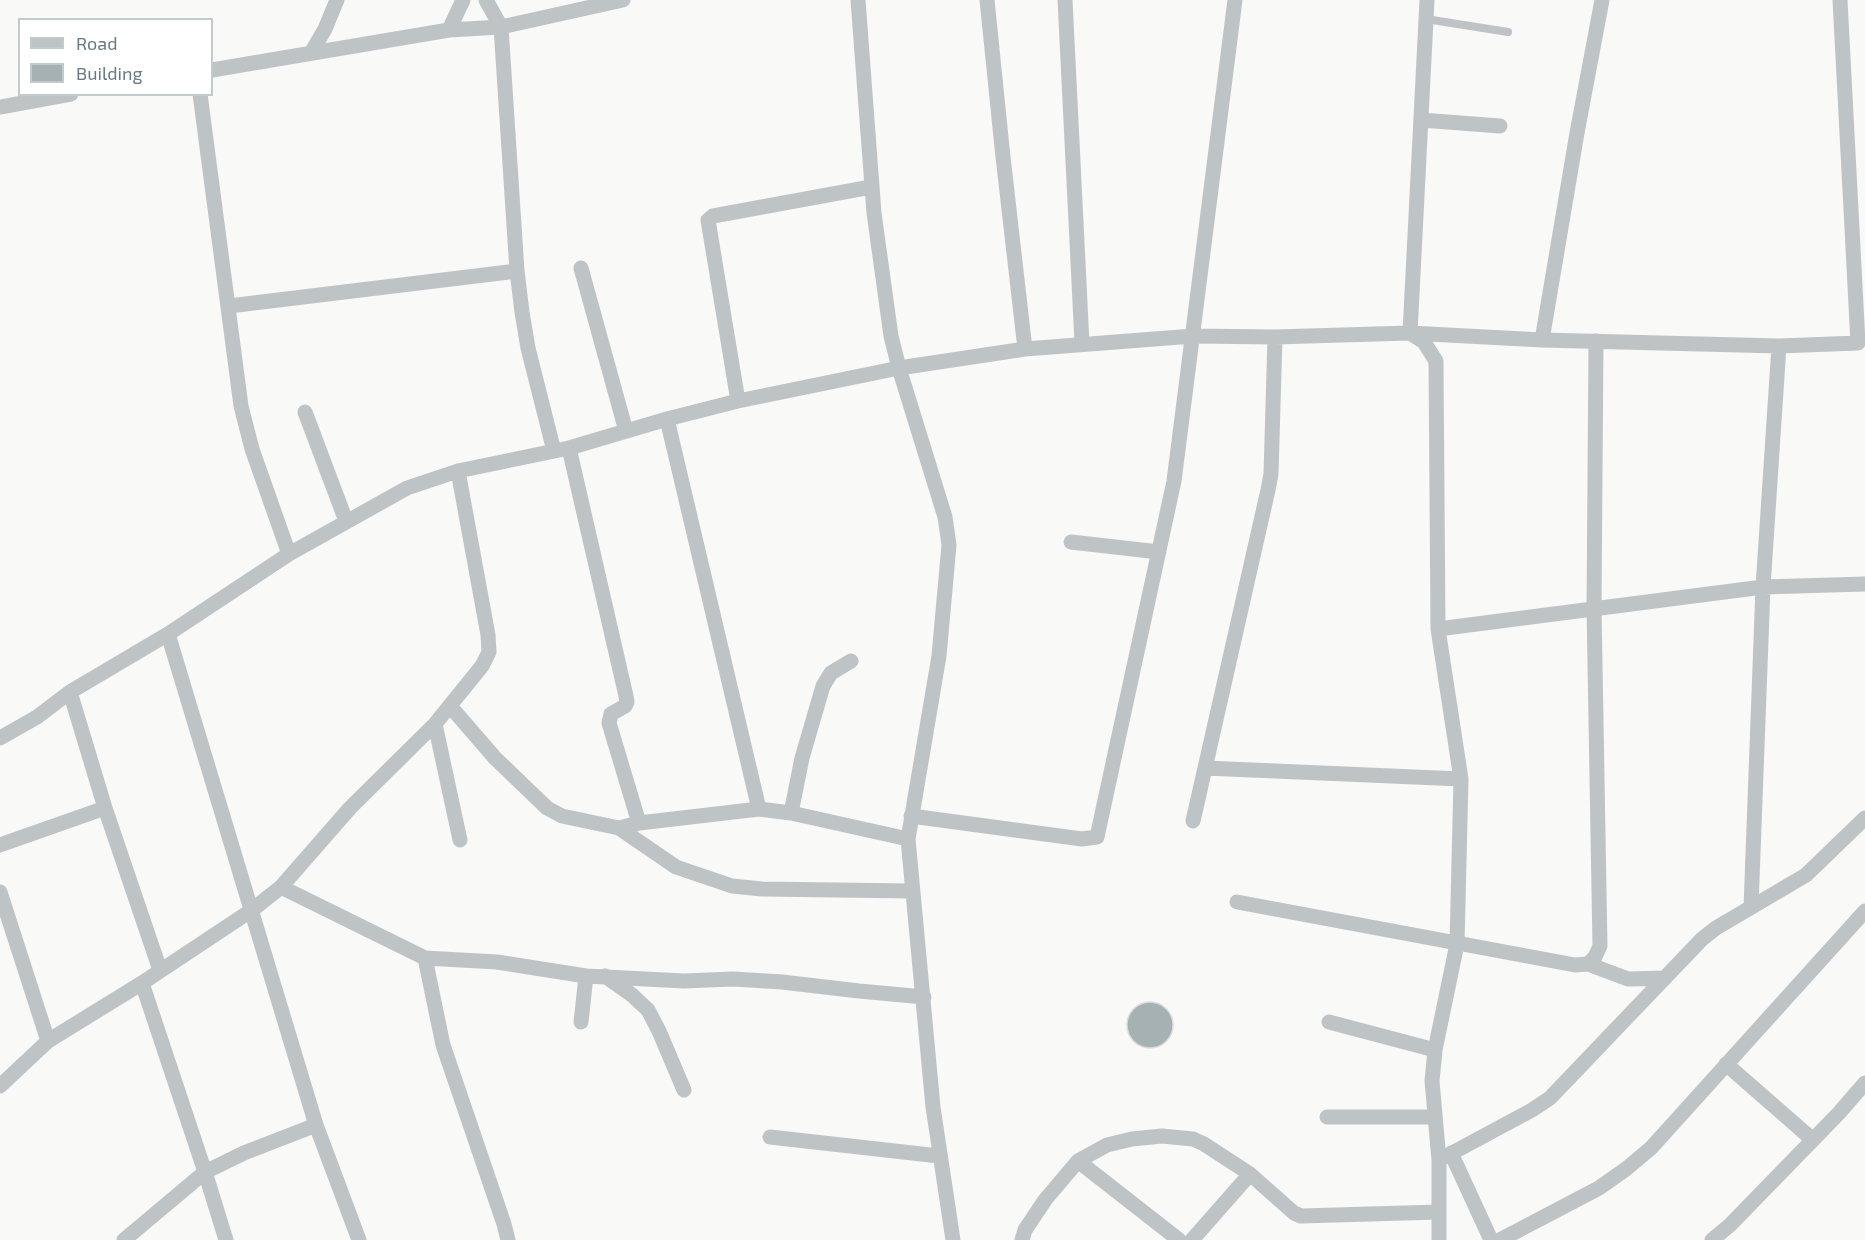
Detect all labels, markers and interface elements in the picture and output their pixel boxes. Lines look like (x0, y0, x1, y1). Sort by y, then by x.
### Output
legend (18, 18, 213, 96)
text: Road (76, 32, 117, 54)
text: Building (76, 62, 143, 84)

